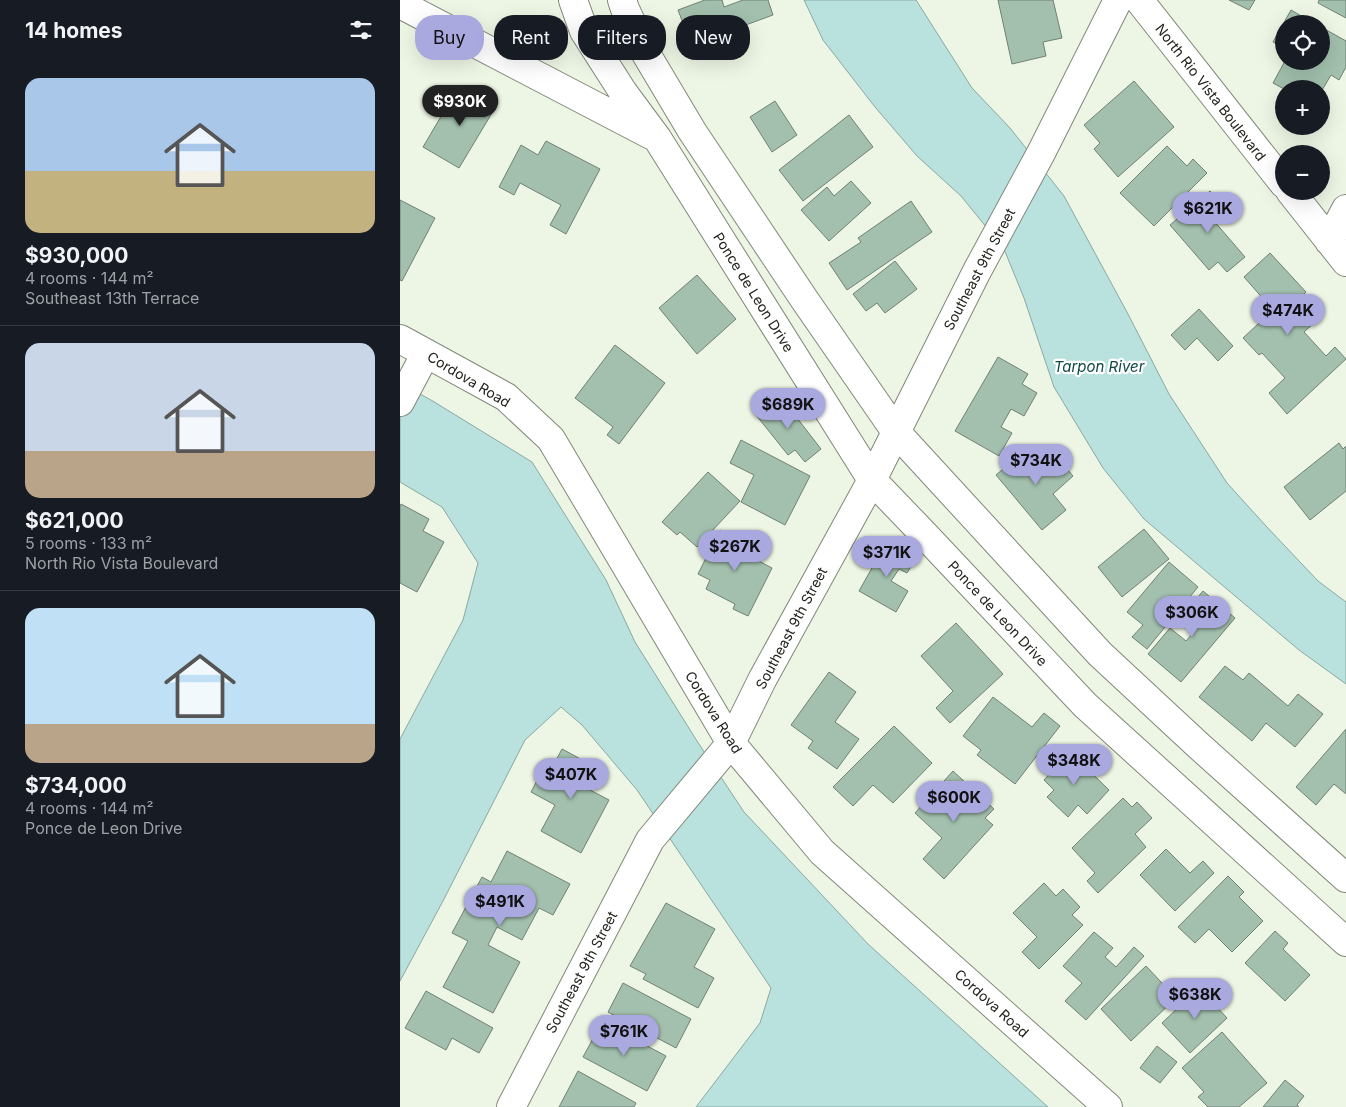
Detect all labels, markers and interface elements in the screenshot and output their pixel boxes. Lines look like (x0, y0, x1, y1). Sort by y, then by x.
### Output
chip: Buy (415, 15, 484, 60)
chip: Rent (494, 15, 568, 60)
chip: Filters (578, 15, 666, 60)
chip: New (676, 15, 750, 60)
map controls (1275, 15, 1330, 200)
button: locate (1275, 15, 1330, 70)
icon: filters (347, 16, 375, 44)
text: 14 homes (25, 18, 123, 43)
street label: North Rio Vista Boulevard (1152, 20, 1270, 164)
button: + (1275, 80, 1330, 135)
pin: $930K (425, 84, 495, 127)
text: $930K (433, 91, 487, 111)
icon: home (155, 110, 245, 200)
button: − (1275, 145, 1330, 200)
pin: $621K (1173, 192, 1243, 234)
text: $621K (1183, 198, 1233, 218)
street label: Southeast 9th Street (940, 205, 1019, 333)
street label: Ponce de Leon Drive (710, 229, 798, 355)
text: $930,000 (25, 243, 128, 268)
text: 4 rooms · 144 m² (25, 268, 154, 288)
text: Southeast 13th Terrace (25, 288, 199, 308)
pin: $474K (1253, 294, 1323, 336)
text: $474K (1262, 300, 1314, 320)
street label: Cordova Road (424, 348, 514, 410)
water label: Tarpon River (1054, 357, 1145, 376)
icon: home (155, 376, 245, 466)
pin: $689K (753, 388, 823, 430)
text: $689K (761, 394, 815, 414)
pin: $734K (1001, 444, 1071, 486)
text: $734K (1010, 450, 1062, 470)
text: $621,000 (25, 508, 124, 533)
pin: $267K (700, 530, 770, 572)
text: 5 rooms · 133 m² (25, 533, 152, 553)
text: $267K (709, 536, 761, 556)
pin: $371K (852, 536, 922, 578)
text: $371K (863, 542, 911, 562)
text: North Rio Vista Boulevard (25, 553, 218, 573)
street label: Ponce de Leon Drive (945, 557, 1051, 669)
street label: Southeast 9th Street (752, 564, 831, 692)
pin: $306K (1157, 596, 1227, 638)
text: $306K (1165, 602, 1219, 622)
icon: home (155, 641, 245, 731)
street label: Cordova Road (682, 668, 746, 756)
pin: $348K (1039, 744, 1109, 786)
text: $348K (1047, 750, 1101, 770)
pin: $407K (536, 758, 606, 800)
text: $407K (545, 764, 597, 784)
text: $734,000 (25, 773, 127, 798)
pin: $600K (919, 780, 989, 823)
text: $600K (927, 787, 981, 807)
text: 4 rooms · 144 m² (25, 798, 154, 818)
text: Ponce de Leon Drive (25, 818, 182, 838)
pin: $491K (465, 884, 535, 927)
text: $491K (475, 891, 525, 911)
street label: Southeast 9th Street (542, 908, 621, 1036)
street label: Cordova Road (951, 965, 1033, 1041)
pin: $638K (1160, 978, 1230, 1020)
text: $638K (1168, 984, 1222, 1004)
pin: $761K (589, 1014, 659, 1057)
text: $761K (600, 1021, 648, 1041)

